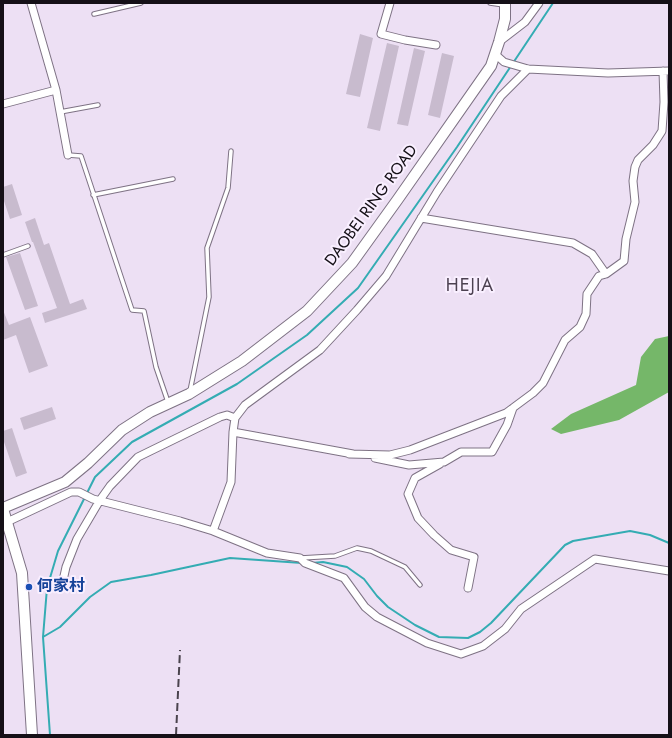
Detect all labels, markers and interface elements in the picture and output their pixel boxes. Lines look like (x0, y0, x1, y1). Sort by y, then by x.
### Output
street label: DAOBEI RING ROAD (322, 142, 422, 270)
district label: HEJIA (446, 276, 494, 298)
place label: 何家村 (37, 577, 85, 597)
marker: 何家村 (24, 582, 34, 592)

